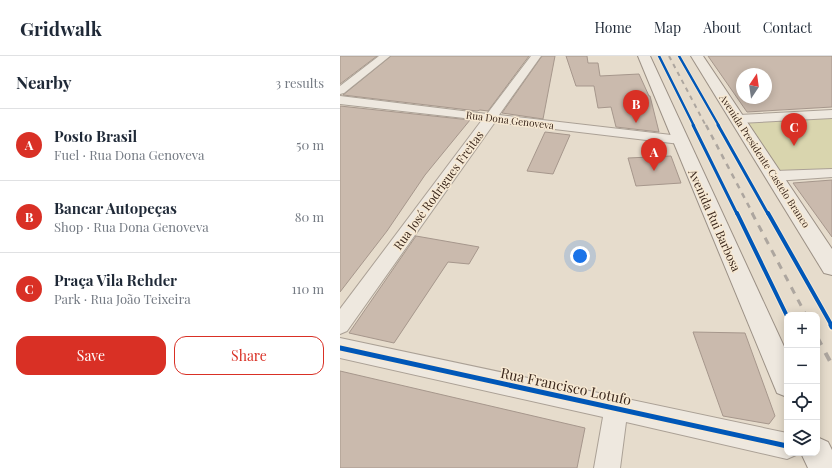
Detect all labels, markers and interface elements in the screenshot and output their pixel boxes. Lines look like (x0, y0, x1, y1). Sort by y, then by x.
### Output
text: Gridwalk (20, 15, 102, 41)
text: Home (594, 18, 632, 37)
text: Map (654, 18, 681, 37)
text: About (703, 18, 741, 37)
text: Contact (763, 18, 812, 37)
north arrow (736, 68, 772, 104)
text: Nearby (16, 71, 71, 93)
text: 3 results (275, 74, 324, 91)
pin: B (623, 90, 649, 123)
street label: Avenida Presidente Castelo Branco (717, 92, 813, 230)
street label: Rua Dona Genoveva (465, 108, 555, 132)
pin: C (781, 113, 807, 146)
text: Posto Brasil (54, 126, 137, 146)
street label: Rua José Rodrigues Freitas (389, 127, 487, 253)
text: A (25, 136, 33, 153)
text: 50 m (296, 136, 324, 153)
pin: A (641, 138, 667, 171)
text: Fuel · Rua Dona Genoveva (54, 146, 205, 163)
street label: Avenida Rui Barbosa (685, 165, 745, 274)
text: Bancar Autopeças (54, 198, 177, 218)
text: B (25, 208, 33, 225)
text: 80 m (295, 208, 324, 225)
text: Shop · Rua Dona Genoveva (54, 218, 209, 235)
your location (570, 246, 590, 266)
text: Praça Vila Rehder (54, 270, 177, 290)
text: C (24, 280, 34, 297)
text: 110 m (292, 280, 324, 297)
text: Park · Rua João Teixeira (54, 290, 191, 307)
map controls (784, 312, 820, 456)
button: + (784, 312, 820, 348)
button: Save (16, 336, 166, 375)
button: Share (174, 336, 324, 375)
button: − (784, 348, 820, 384)
street label: Rua Francisco Lotufo (499, 363, 633, 409)
button: locate (784, 384, 820, 420)
button: layers (784, 420, 820, 456)

